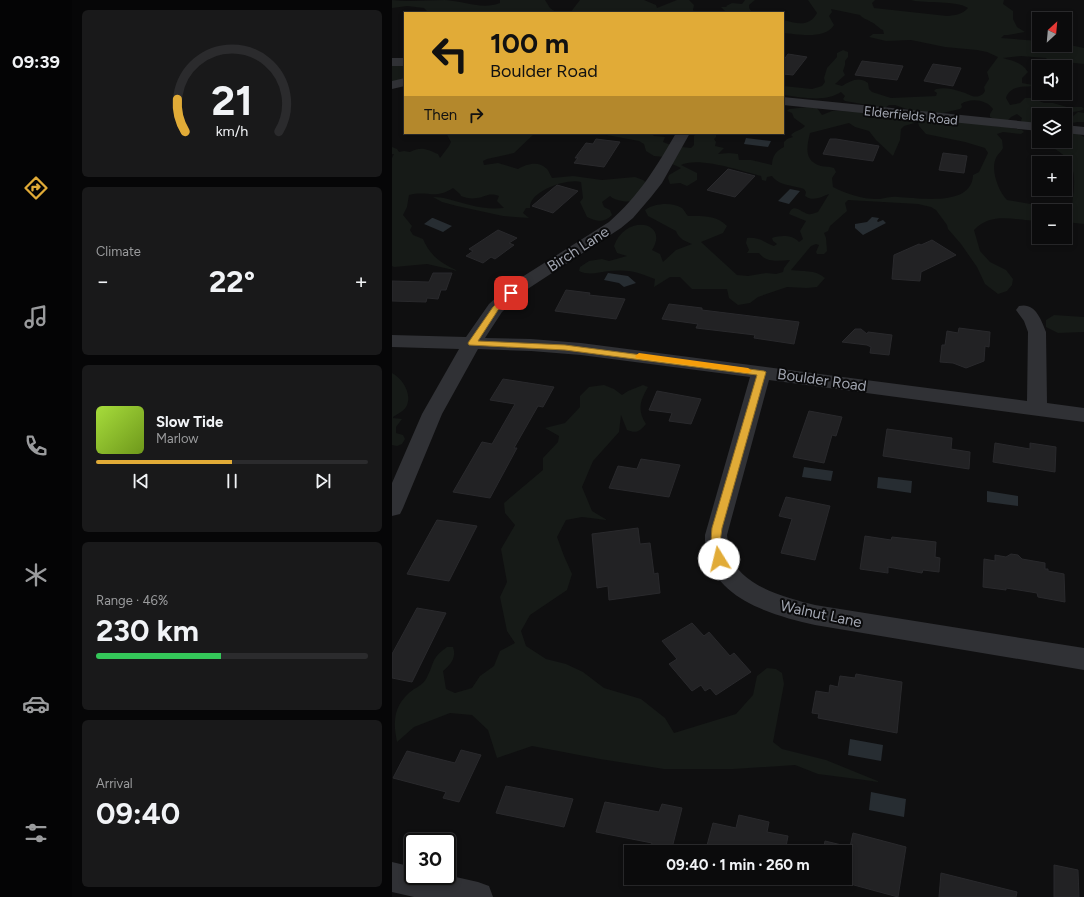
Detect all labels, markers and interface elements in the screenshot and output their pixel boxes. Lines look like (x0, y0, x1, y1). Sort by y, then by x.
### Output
north arrow (1032, 12, 1072, 52)
map controls (1032, 12, 1072, 244)
text: 100 m (490, 26, 569, 60)
icon: left (424, 28, 476, 80)
text: 09:39 (12, 51, 60, 73)
text: Boulder Road (490, 60, 598, 82)
button: sound (1032, 60, 1072, 100)
text: 21 (211, 75, 253, 125)
street label: Elderfields Road (863, 103, 959, 128)
icon: right (465, 104, 487, 126)
text: Then (424, 106, 457, 124)
button: layers (1032, 108, 1072, 148)
text: km/h (216, 121, 248, 139)
button: + (1032, 156, 1072, 196)
icon: directions (22, 174, 50, 202)
button: − (1032, 204, 1072, 244)
street label: Birch Lane (544, 222, 612, 276)
text: Climate (96, 244, 141, 259)
text: 22° (209, 263, 255, 300)
text: − (96, 268, 110, 295)
text: + (354, 268, 368, 295)
pin (494, 276, 528, 310)
icon: arrive (500, 282, 522, 304)
icon: music (22, 303, 50, 331)
street label: Boulder Road (776, 365, 868, 395)
text: Slow Tide (156, 413, 223, 431)
text: Marlow (156, 431, 198, 446)
icon: phone (22, 432, 50, 460)
icon: previous (130, 470, 152, 492)
icon: pause (221, 470, 243, 492)
icon: next (312, 470, 334, 492)
position arrow (698, 538, 740, 580)
icon: climate (22, 561, 50, 589)
text: Range · 46% (96, 593, 168, 608)
street label: Walnut Lane (779, 597, 863, 631)
text: 230 km (96, 612, 199, 649)
icon: car (22, 690, 50, 718)
text: Arrival (96, 776, 133, 791)
text: 09:40 (96, 795, 180, 832)
icon: filters (22, 819, 50, 847)
speed limit sign: 30 (404, 833, 456, 885)
text: 09:40 · 1 min · 260 m (666, 856, 810, 874)

